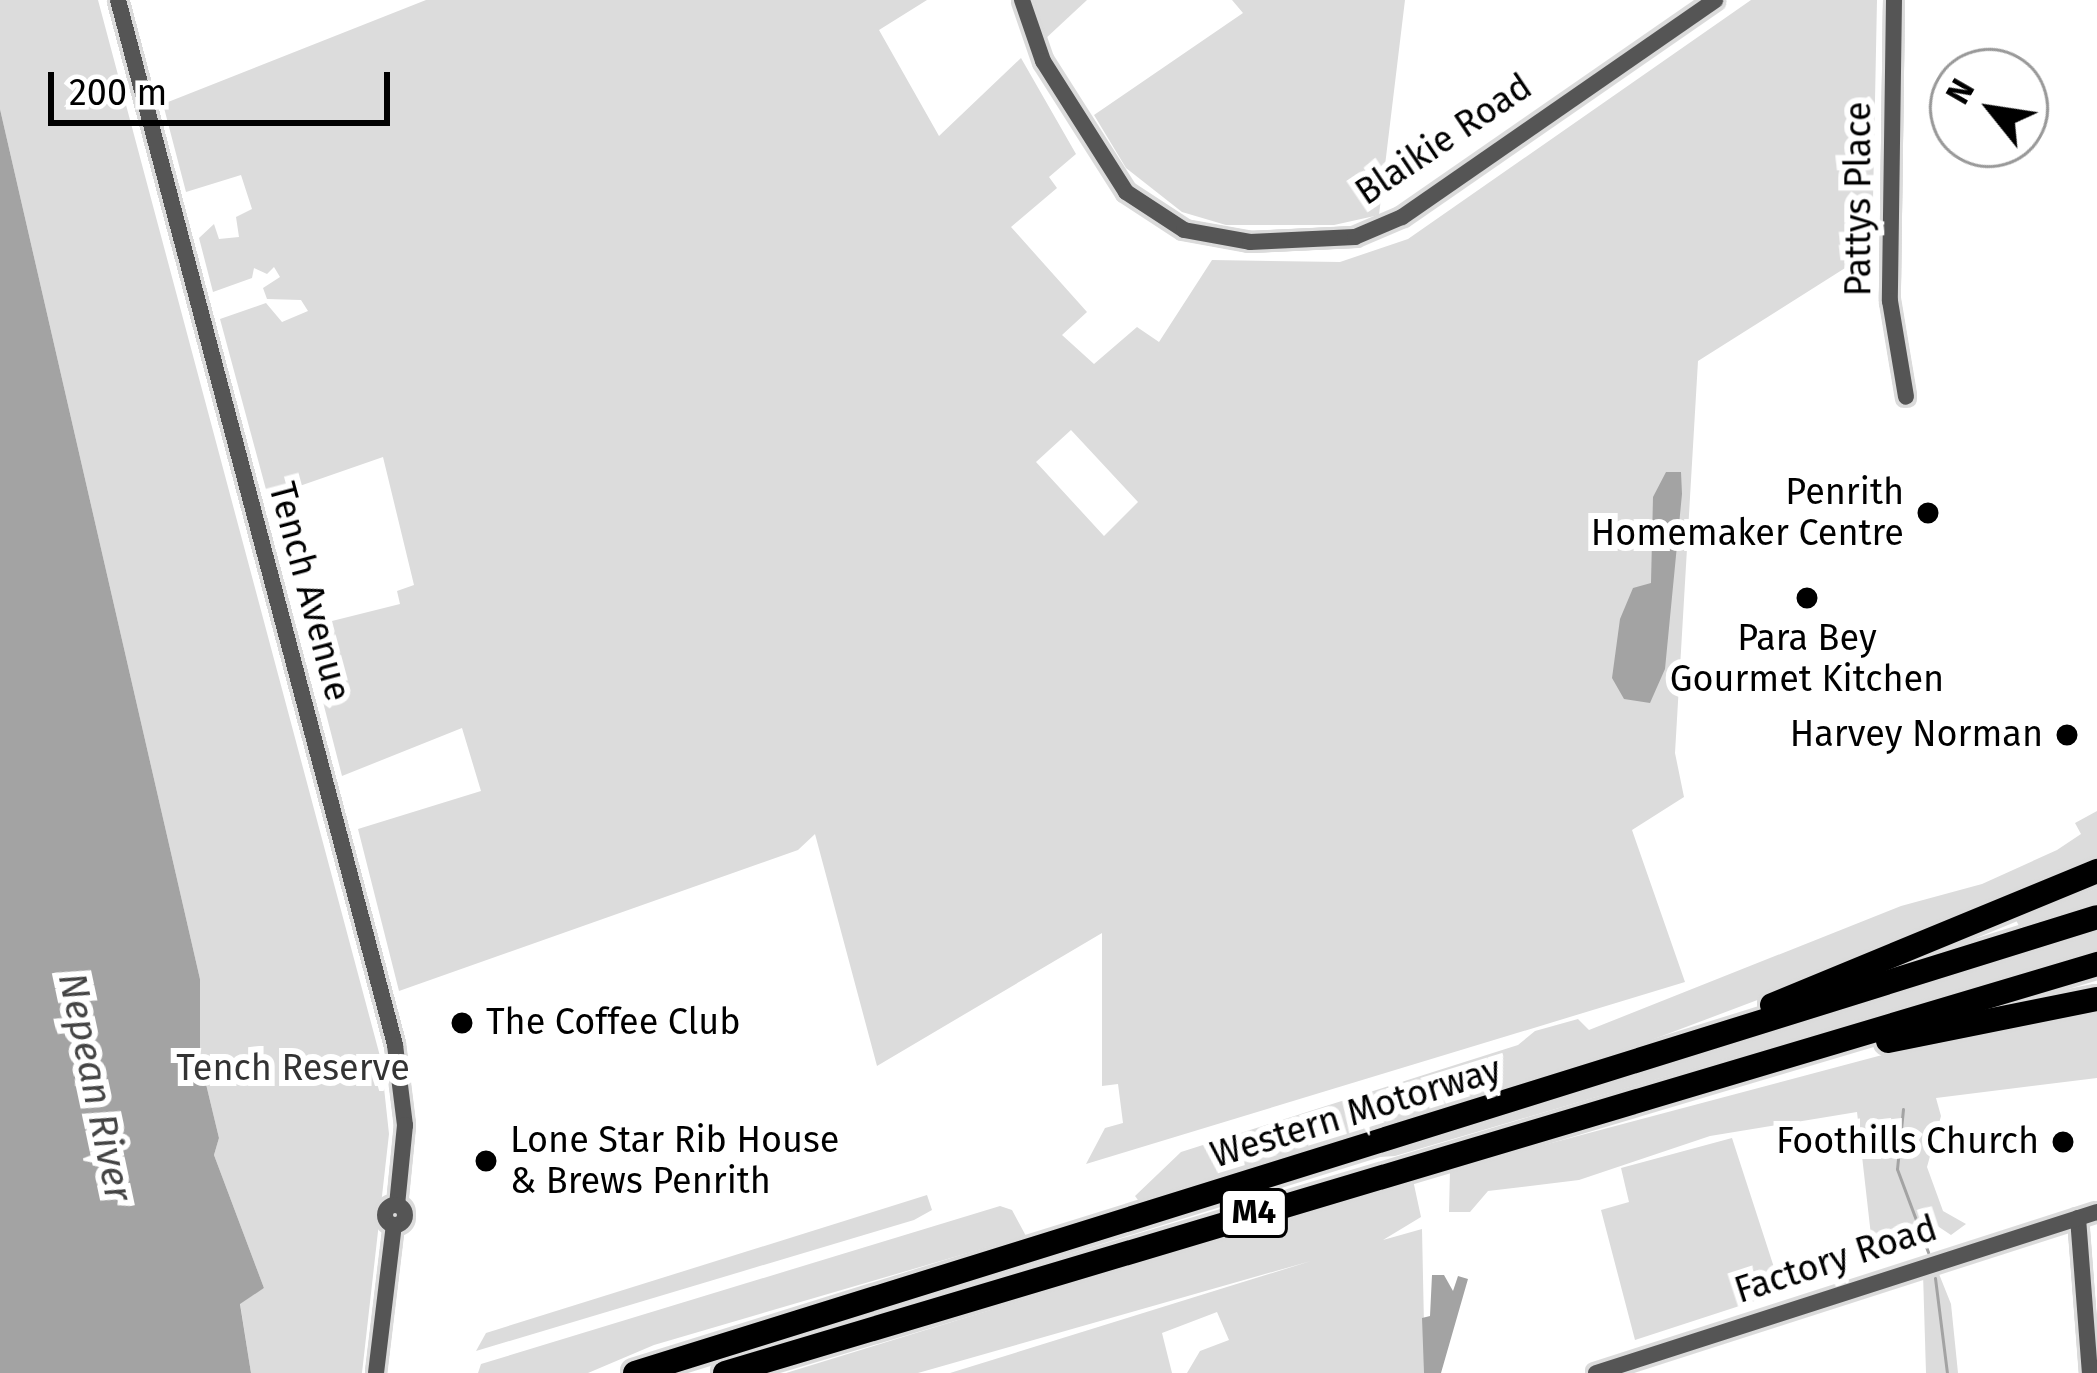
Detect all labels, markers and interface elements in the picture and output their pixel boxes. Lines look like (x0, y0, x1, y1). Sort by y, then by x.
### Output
scale bar (54, 48, 396, 122)
north arrow (1929, 48, 2049, 168)
street label: Blaikie Road (1348, 65, 1540, 215)
text: 200 m (69, 71, 167, 115)
text: N (1938, 72, 1983, 111)
street label: Pattys Place (1837, 102, 1881, 296)
place label: Penrith Homemaker Centre (1591, 470, 1904, 555)
street label: Tench Avenue (259, 478, 359, 706)
marker: Penrith Homemaker Centre (1915, 500, 1941, 526)
marker: Para Bey Gourmet Kitchen (1794, 585, 1820, 611)
place label: Para Bey Gourmet Kitchen (1670, 616, 1944, 701)
place label: Harvey Norman (1790, 713, 2043, 757)
marker: Harvey Norman (2054, 722, 2080, 748)
water label: Nepean River (48, 969, 142, 1205)
place label: The Coffee Club (486, 1001, 741, 1045)
marker: The Coffee Club (449, 1010, 475, 1036)
park label: Tench Reserve (176, 1047, 410, 1091)
street label: Western Motorway (1206, 1048, 1506, 1178)
place label: Lone Star Rib House & Brews Penrith (510, 1118, 839, 1203)
place label: Foothills Church (1776, 1120, 2039, 1164)
marker: Foothills Church (2050, 1129, 2076, 1155)
marker: Lone Star Rib House & Brews Penrith (473, 1148, 499, 1174)
road number: M4 (1218, 1186, 1290, 1240)
street label: Factory Road (1729, 1207, 1943, 1313)

